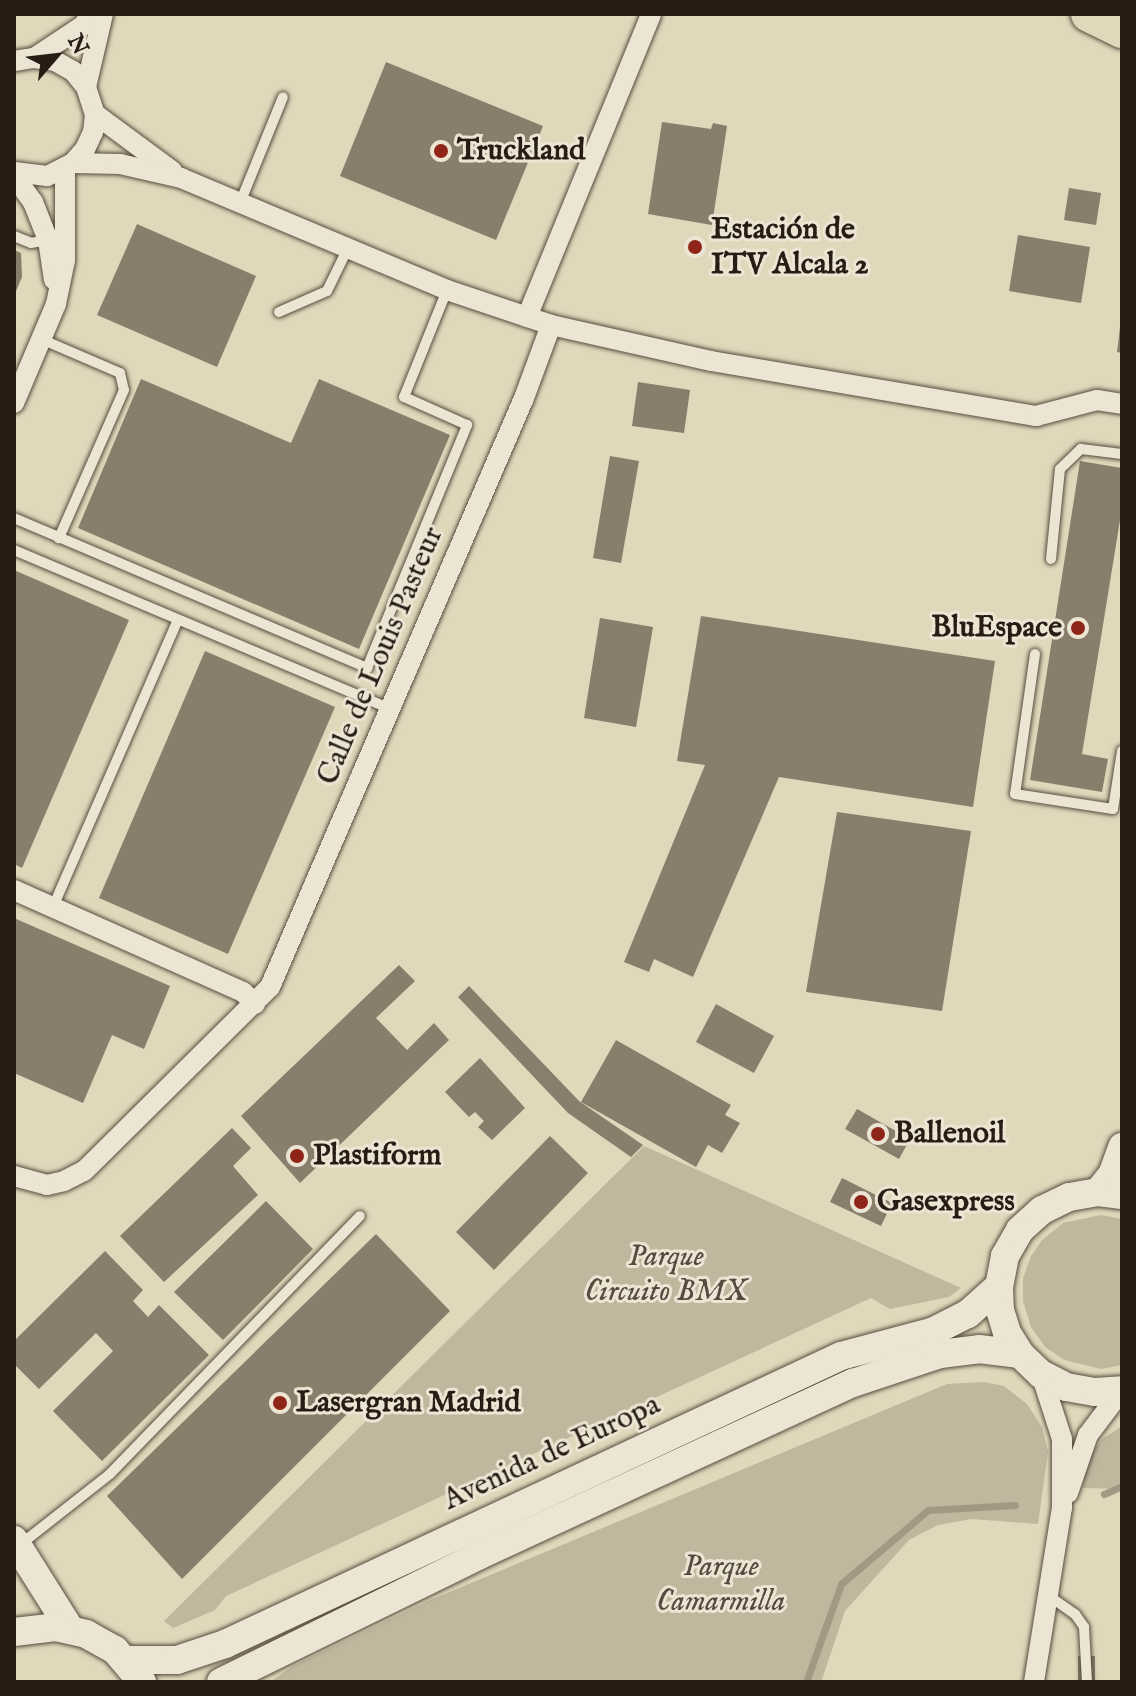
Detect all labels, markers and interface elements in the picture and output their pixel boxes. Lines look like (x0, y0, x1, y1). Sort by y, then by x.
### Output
north arrow (16, 16, 96, 96)
text: N (60, 30, 94, 60)
place label: Truckland (457, 133, 585, 169)
marker: Truckland (432, 142, 450, 160)
place label: Estación de ITV Alcala 2 (711, 212, 868, 282)
marker: Estación de ITV Alcala 2 (686, 238, 704, 256)
street label: Calle de Louis Pasteur (310, 521, 452, 791)
place label: BluEspace (931, 610, 1062, 646)
marker: BluEspace (1069, 619, 1087, 637)
place label: Ballenoil (894, 1116, 1005, 1152)
marker: Ballenoil (869, 1125, 887, 1143)
place label: Plastiform (313, 1138, 441, 1174)
marker: Plastiform (288, 1147, 306, 1165)
place label: Gasexpress (877, 1184, 1015, 1220)
marker: Gasexpress (852, 1193, 870, 1211)
park label: Parque Circuito BMX (585, 1239, 747, 1310)
place label: Lasergran Madrid (296, 1385, 520, 1421)
street label: Avenida de Europa (438, 1387, 666, 1519)
marker: Lasergran Madrid (271, 1394, 289, 1412)
park label: Parque Camarmilla (657, 1549, 785, 1620)

